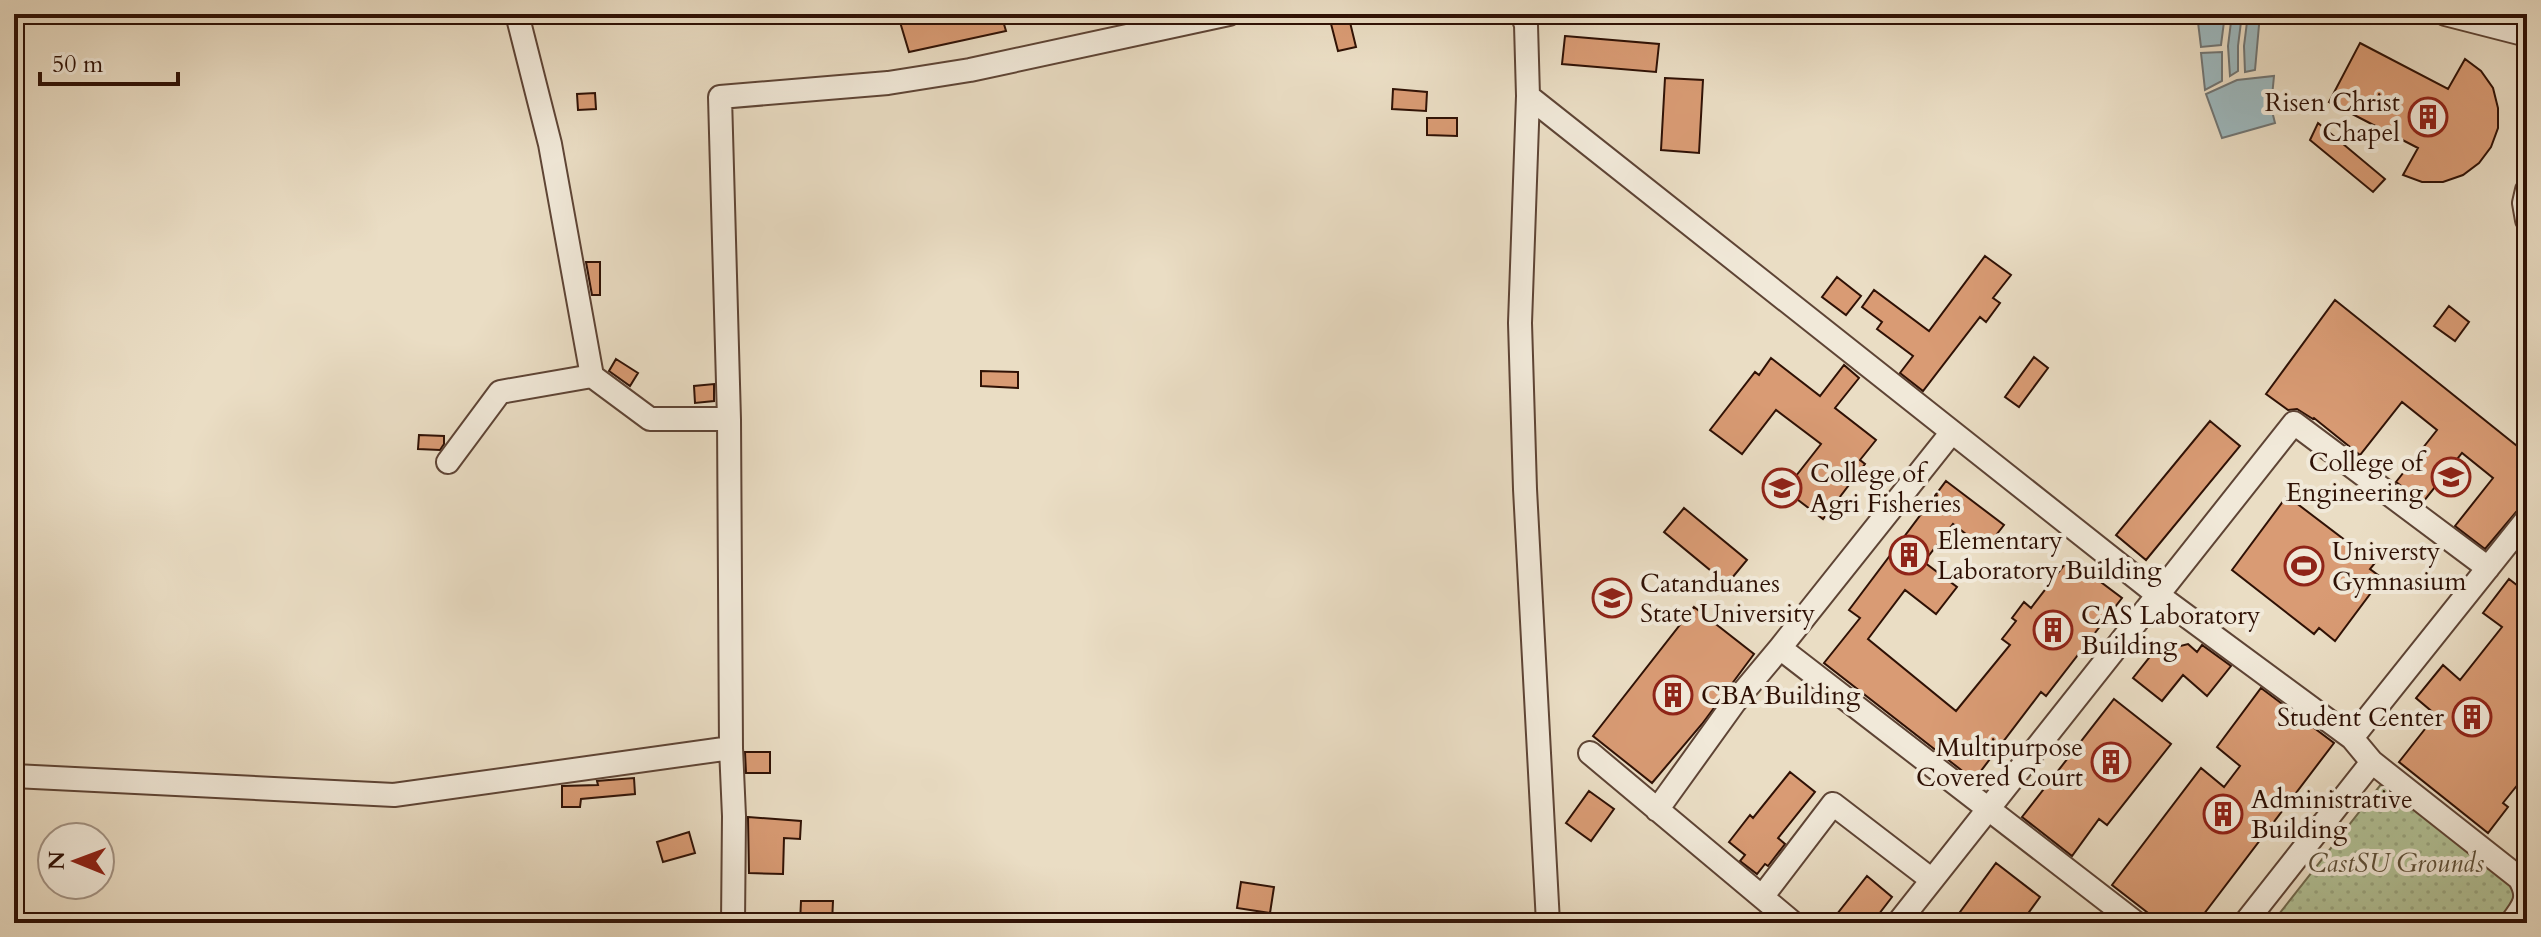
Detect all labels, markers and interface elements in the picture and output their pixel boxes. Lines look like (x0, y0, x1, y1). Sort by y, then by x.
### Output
scale bar (40, 36, 178, 86)
text: 50 m (52, 48, 104, 81)
place label: Risen Christ Chapel (2265, 85, 2400, 150)
building icon: Risen Christ Chapel (2407, 96, 2449, 138)
place label: College of Engineering (2286, 445, 2427, 510)
place label: College of Agri Fisheries (1810, 456, 1961, 521)
school or university icon: College of Engineering (2430, 456, 2472, 498)
school or university icon: College of Agri Fisheries (1761, 467, 1803, 509)
place label: Elementary Laboratory Building (1937, 523, 2162, 588)
building icon: Elementary Laboratory Building (1888, 534, 1930, 576)
place label: Universty Gymnasium (2332, 534, 2467, 599)
sports icon: Universty Gymnasium (2283, 545, 2325, 587)
place label: Catanduanes State University (1640, 566, 1815, 631)
school or university icon: Catanduanes State University (1591, 577, 1633, 619)
place label: CAS Laboratory Building (2081, 598, 2261, 663)
building icon: CAS Laboratory Building (2032, 609, 2074, 651)
building icon: CBA Building (1652, 674, 1694, 716)
place label: CBA Building (1701, 678, 1861, 713)
building icon: Student Center (2451, 696, 2493, 738)
place label: Student Center (2277, 700, 2445, 735)
place label: Multipurpose Covered Court (1916, 730, 2083, 795)
building icon: Multipurpose Covered Court (2090, 741, 2132, 783)
place label: Administrative Building (2251, 782, 2413, 847)
building icon: Administrative Building (2202, 793, 2244, 835)
north arrow (36, 821, 116, 901)
park label: CastSU Grounds (2308, 846, 2484, 881)
text: N (42, 851, 72, 870)

